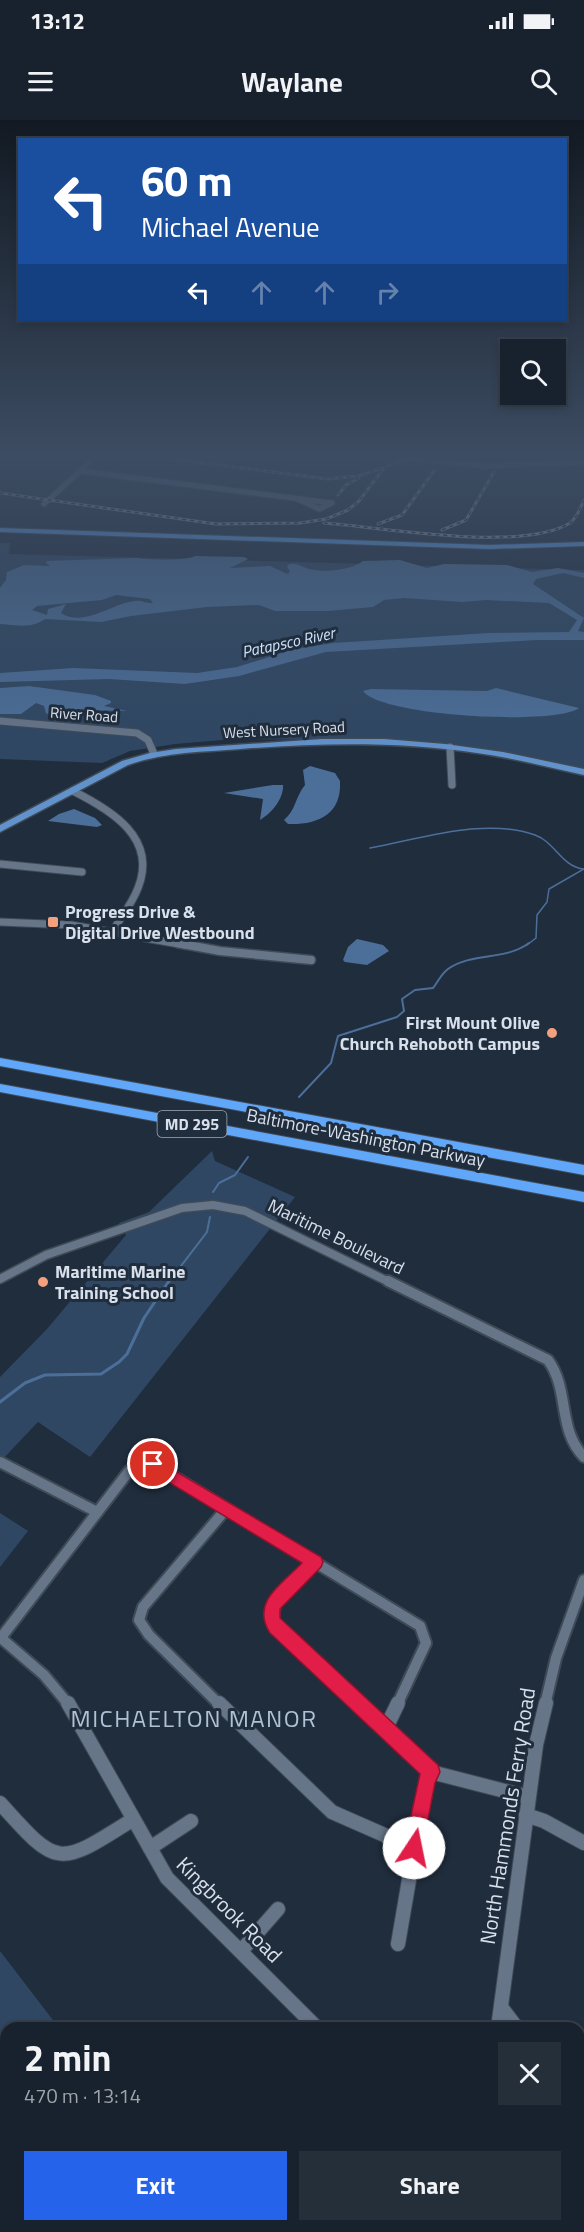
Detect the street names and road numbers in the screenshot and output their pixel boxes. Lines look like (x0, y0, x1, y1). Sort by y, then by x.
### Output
street label: River Road (49, 701, 119, 728)
street label: West Nursery Road (222, 715, 346, 744)
street label: Baltimore-Washington Parkway (244, 1101, 488, 1174)
road number: MD 295 (158, 1111, 226, 1137)
street label: Maritime Boulevard (263, 1192, 409, 1281)
street label: North Hammonds Ferry Road (471, 1685, 543, 1946)
street label: Kingbrook Road (169, 1849, 290, 1970)

